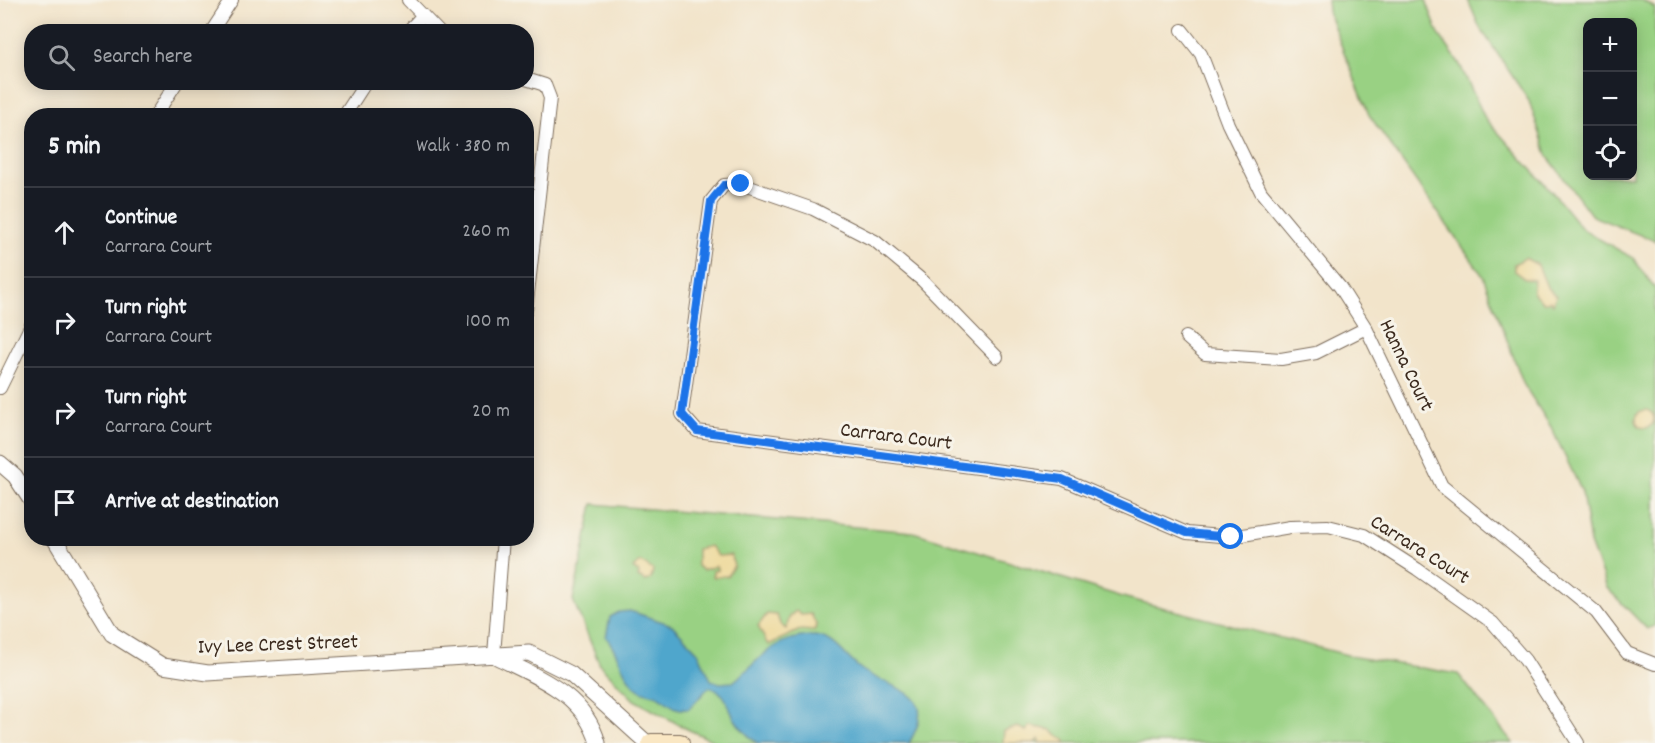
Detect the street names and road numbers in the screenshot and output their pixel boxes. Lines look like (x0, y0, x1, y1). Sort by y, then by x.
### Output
street label: Hanna Court (1370, 315, 1440, 417)
street label: Carrara Court (838, 416, 954, 460)
street label: Carrara Court (1363, 508, 1475, 594)
street label: Ivy Lee Crest Street (197, 628, 359, 664)

